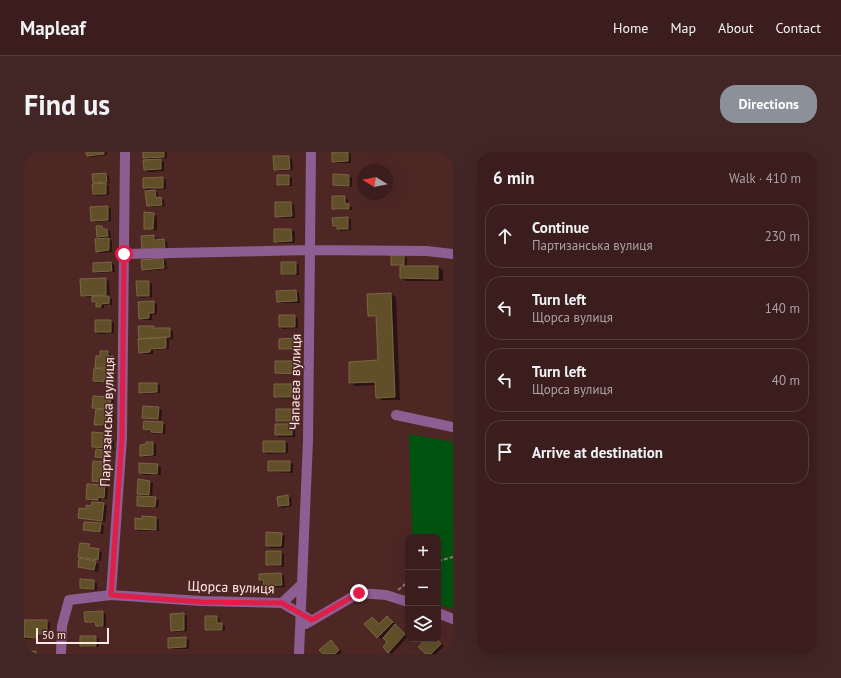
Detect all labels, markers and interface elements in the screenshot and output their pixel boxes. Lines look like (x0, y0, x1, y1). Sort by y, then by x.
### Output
text: Mapleaf (20, 16, 86, 40)
text: Home (613, 19, 648, 37)
text: Map (670, 19, 696, 37)
text: About (718, 19, 754, 37)
text: Contact (776, 19, 821, 37)
button: Directions (720, 85, 817, 123)
text: Find us (24, 86, 110, 123)
north arrow (357, 164, 393, 200)
text: 6 min (493, 167, 534, 189)
text: Walk · 410 m (729, 170, 801, 187)
text: Continue (532, 218, 589, 237)
icon: ahead (494, 225, 516, 247)
text: 230 m (765, 228, 800, 245)
text: Партизанська вулиця (532, 237, 653, 254)
route start (115, 245, 133, 263)
text: Turn left (532, 290, 586, 309)
icon: left (494, 297, 516, 319)
text: 140 m (765, 300, 800, 317)
text: Щорса вулиця (532, 309, 613, 326)
street label: Чапаєва вулиця (285, 334, 305, 430)
street label: Партизанська вулиця (96, 357, 118, 487)
text: Turn left (532, 362, 586, 381)
icon: left (494, 369, 516, 391)
text: 40 m (772, 372, 800, 389)
text: Щорса вулиця (532, 381, 613, 398)
icon: arrive (494, 441, 516, 463)
text: Arrive at destination (532, 443, 663, 462)
map controls (405, 534, 441, 642)
button: + (405, 534, 441, 570)
button: − (405, 570, 441, 606)
street label: Щорса вулиця (187, 576, 275, 598)
route end (350, 584, 368, 602)
button: layers (405, 606, 441, 642)
scale bar (36, 626, 109, 645)
text: 50 m (42, 628, 66, 642)

